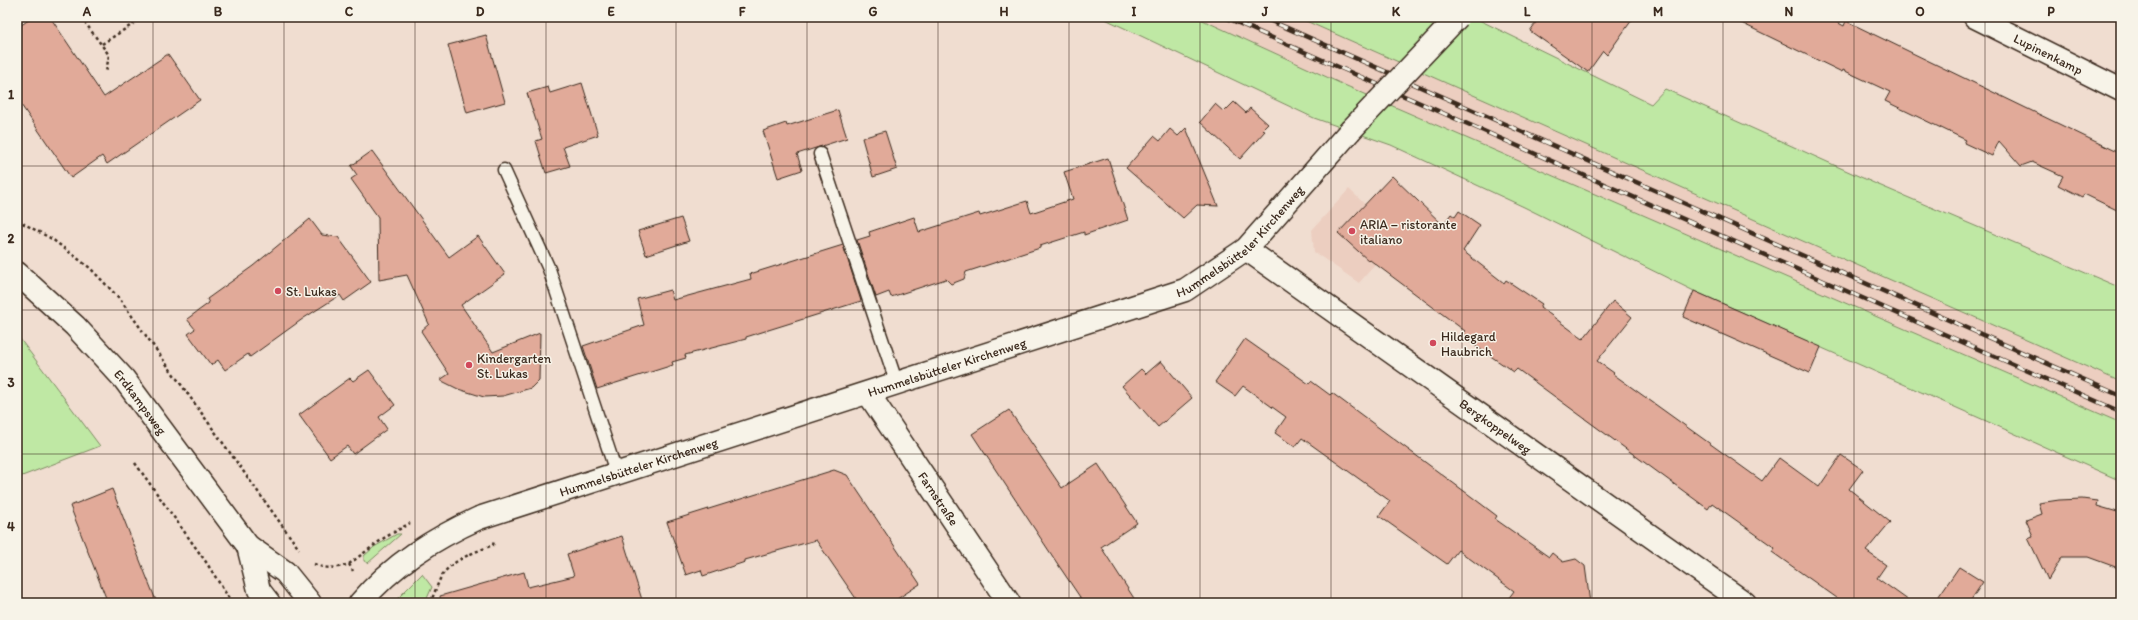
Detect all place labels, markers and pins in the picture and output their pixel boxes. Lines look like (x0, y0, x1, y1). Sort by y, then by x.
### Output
place label: ARIA – ristorante italiano (1360, 217, 1457, 247)
marker: ARIA – ristorante italiano (1347, 226, 1357, 236)
place label: St. Lukas (286, 284, 337, 299)
marker: St. Lukas (273, 286, 283, 296)
place label: Hildegard Haubrich (1441, 329, 1496, 359)
marker: Hildegard Haubrich (1428, 338, 1438, 348)
place label: Kindergarten St. Lukas (477, 351, 552, 381)
marker: Kindergarten St. Lukas (464, 360, 474, 370)

